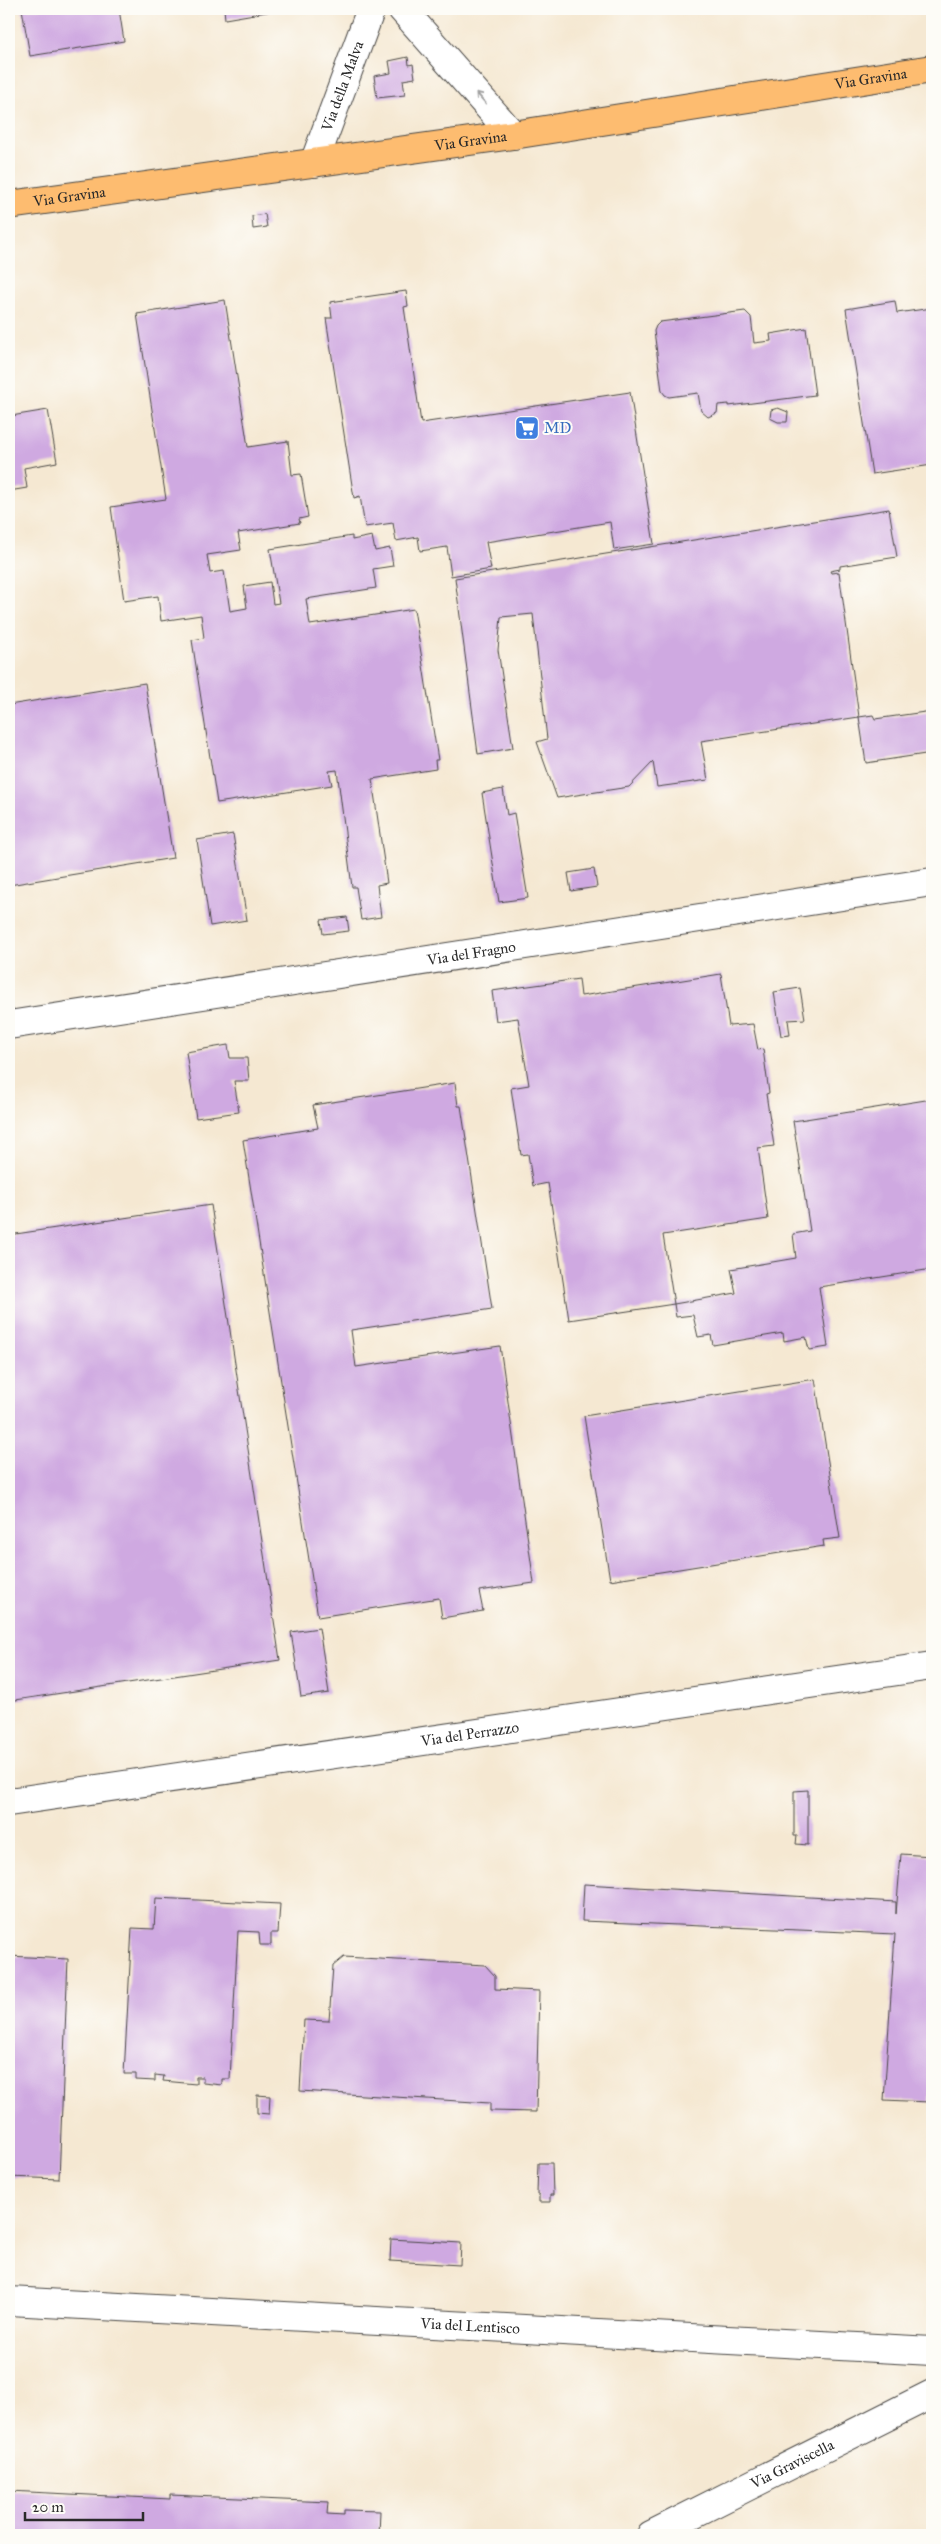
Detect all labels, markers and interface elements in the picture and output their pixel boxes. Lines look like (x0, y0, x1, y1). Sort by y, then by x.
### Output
street label: Via della Malva (317, 38, 368, 135)
street label: Via Gravina (832, 64, 909, 93)
one-way arrow (475, 92, 487, 105)
street label: Via Gravina (432, 127, 509, 155)
street label: Via Gravina (31, 183, 107, 211)
supermarket icon: MD (514, 415, 540, 441)
place label: MD (544, 419, 571, 437)
street label: Via del Fragno (425, 938, 517, 969)
street label: Via del Perrazzo (419, 1718, 521, 1750)
street label: Via del Lentisco (419, 2314, 521, 2338)
street label: Via Graviscella (747, 2435, 837, 2493)
scale bar (25, 2489, 142, 2521)
text: 20 m (32, 2498, 64, 2516)

